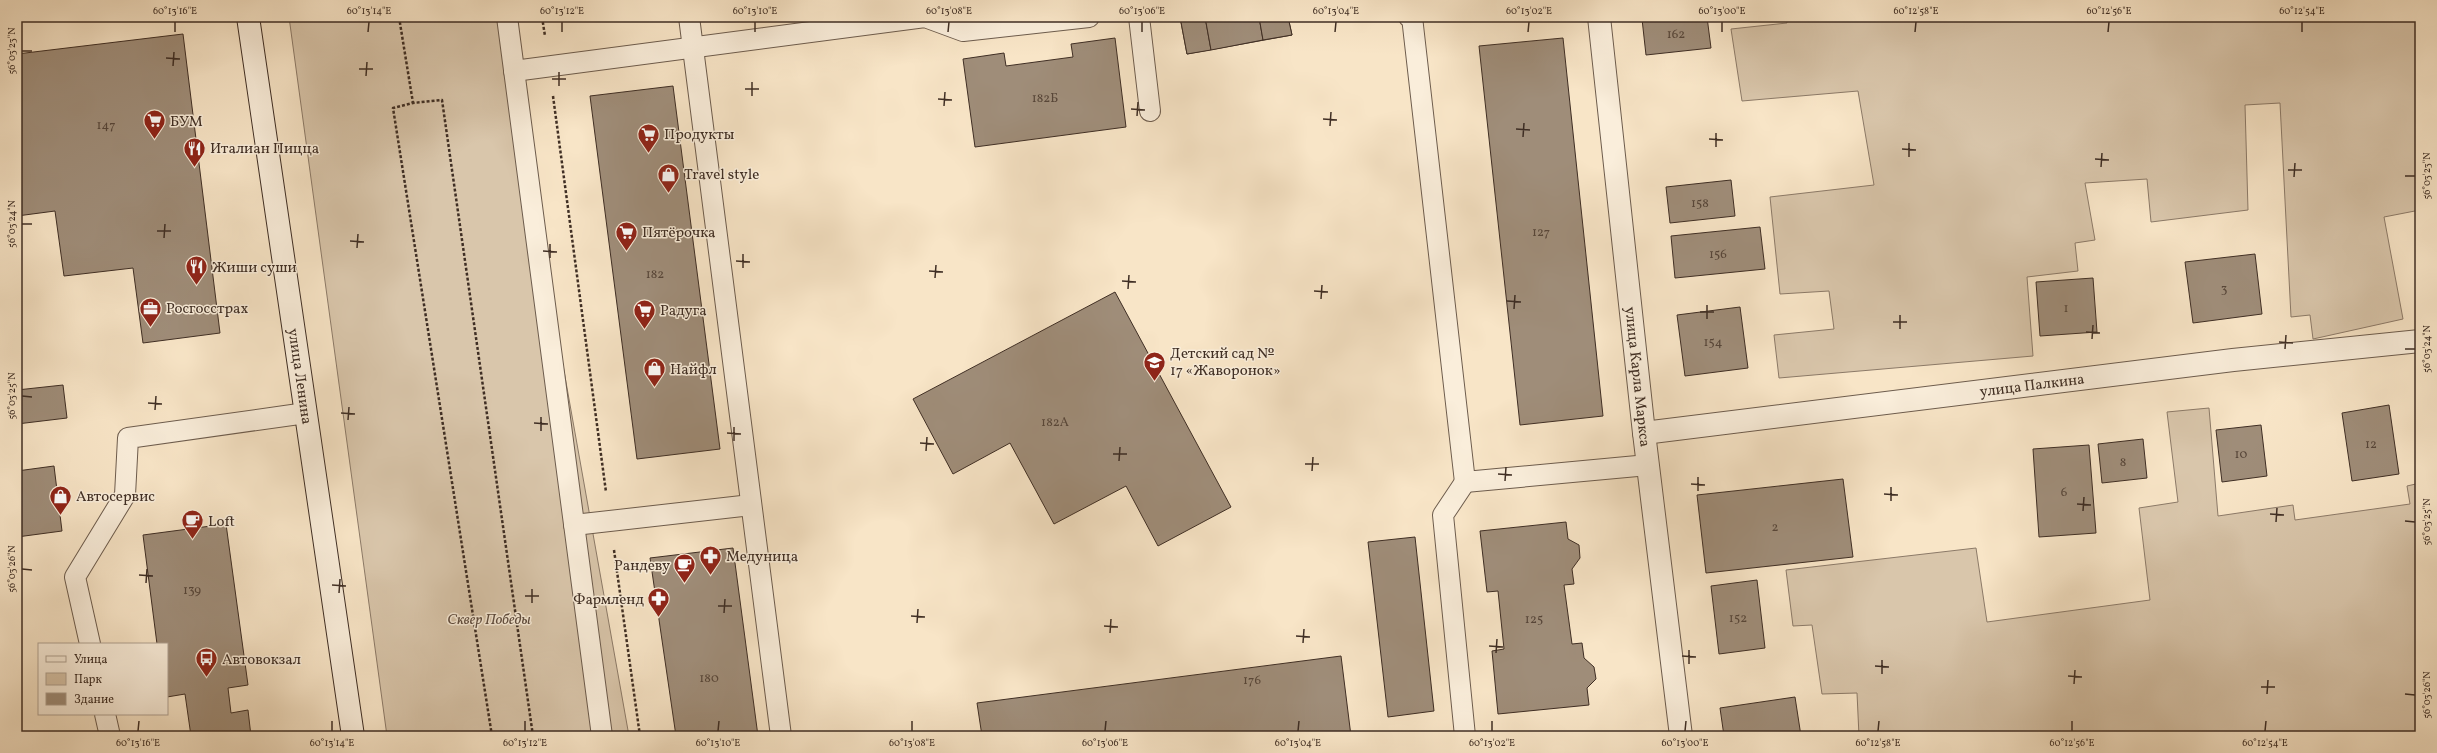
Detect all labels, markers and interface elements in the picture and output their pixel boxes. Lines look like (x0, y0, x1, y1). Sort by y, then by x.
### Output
text: 60°13'16"E (153, 4, 197, 18)
text: 60°13'14"E (347, 4, 391, 18)
text: 60°13'12"E (540, 4, 584, 18)
text: 60°13'10"E (733, 4, 777, 18)
text: 60°13'08"E (926, 4, 972, 18)
text: 60°13'06"E (1119, 4, 1165, 18)
text: 60°13'04"E (1313, 4, 1359, 18)
text: 60°13'02"E (1506, 4, 1552, 18)
text: 60°13'00"E (1699, 4, 1745, 18)
text: 60°12'58"E (1894, 4, 1938, 18)
text: 60°12'56"E (2087, 4, 2131, 18)
text: 60°12'54"E (2279, 4, 2325, 18)
house number: 162 (1667, 26, 1685, 44)
text: 56°03'23"N (5, 27, 19, 75)
house number: 182Б (1032, 90, 1058, 108)
supermarket icon: БУМ (142, 108, 168, 141)
place label: БУМ (170, 112, 203, 133)
house number: 147 (96, 117, 116, 135)
supermarket icon: Продукты (636, 121, 662, 154)
place label: Продукты (664, 125, 735, 146)
restaurant icon: Италиан Пицца (181, 135, 207, 168)
place label: Италиан Пицца (210, 139, 319, 160)
text: 56°03'23"N (2420, 152, 2434, 200)
shop icon: Travel style (655, 161, 681, 194)
place label: Travel style (684, 165, 759, 186)
house number: 158 (1691, 195, 1709, 213)
text: 56°03'24"N (5, 200, 19, 248)
supermarket icon: Пятёрочка (613, 219, 639, 252)
place label: Пятёрочка (642, 223, 716, 244)
house number: 127 (1532, 224, 1550, 242)
house number: 156 (1709, 246, 1727, 264)
restaurant icon: Жиши суши (183, 254, 209, 287)
place label: Жиши суши (212, 258, 297, 279)
house number: 182 (646, 266, 664, 284)
house number: 3 (2221, 281, 2228, 299)
office icon: Росгосстрах (138, 295, 164, 328)
supermarket icon: Радуга (631, 297, 657, 330)
place label: Росгосстрах (166, 299, 248, 320)
house number: 1 (2063, 300, 2069, 318)
place label: Радуга (660, 301, 707, 322)
street label: улица Карла Маркса (1618, 306, 1655, 448)
text: 56°03'24"N (2420, 325, 2434, 373)
street label: улица Ленина (282, 327, 316, 426)
house number: 154 (1703, 334, 1723, 352)
place label: Детский сад № 17 «Жаворонок» (1170, 344, 1281, 382)
school or university icon: Детский сад № 17 «Жаворонок» (1141, 349, 1167, 382)
shop icon: Найфл (642, 356, 668, 389)
place label: Найфл (670, 360, 717, 381)
street label: улица Палкина (1979, 369, 2086, 403)
text: 56°03'25"N (5, 372, 19, 420)
house number: 182А (1041, 414, 1069, 432)
house number: 12 (2365, 436, 2377, 454)
house number: 10 (2235, 446, 2248, 464)
house number: 8 (2120, 454, 2126, 472)
shop icon: Автосервис (47, 483, 73, 516)
house number: 6 (2061, 484, 2068, 502)
place label: Автосервис (76, 487, 155, 508)
text: 56°03'25"N (2420, 498, 2434, 546)
cafe icon: Loft (180, 508, 206, 541)
place label: Loft (208, 512, 235, 533)
house number: 2 (1772, 519, 1779, 537)
pharmacy icon: Медуница (697, 543, 723, 576)
text: 56°03'26"N (5, 545, 19, 593)
place label: Медуница (726, 547, 798, 568)
cafe icon: Рандеву (672, 552, 698, 585)
place label: Рандеву (614, 556, 670, 577)
house number: 139 (183, 582, 201, 600)
pharmacy icon: Фармленд (646, 586, 672, 619)
place label: Фармленд (573, 590, 645, 611)
park label: Сквер Победы (447, 610, 531, 631)
house number: 152 (1729, 610, 1747, 628)
house number: 125 (1525, 611, 1543, 629)
legend (38, 643, 168, 715)
bus stop icon: Автовокзал (193, 646, 219, 679)
place label: Автовокзал (222, 650, 301, 671)
text: Улица (74, 652, 107, 668)
house number: 180 (699, 670, 719, 688)
text: 56°03'26"N (2420, 671, 2434, 719)
text: Парк (74, 672, 102, 688)
house number: 176 (1243, 672, 1261, 690)
text: Здание (74, 692, 114, 708)
text: 60°13'16"E (116, 736, 160, 750)
text: 60°13'14"E (310, 736, 354, 750)
text: 60°13'12"E (503, 736, 547, 750)
text: 60°13'10"E (696, 736, 740, 750)
text: 60°13'08"E (889, 736, 935, 750)
text: 60°13'06"E (1082, 736, 1128, 750)
text: 60°13'04"E (1275, 736, 1321, 750)
text: 60°13'02"E (1469, 736, 1515, 750)
text: 60°13'00"E (1662, 736, 1708, 750)
text: 60°12'58"E (1856, 736, 1900, 750)
text: 60°12'56"E (2050, 736, 2094, 750)
text: 60°12'54"E (2242, 736, 2288, 750)

